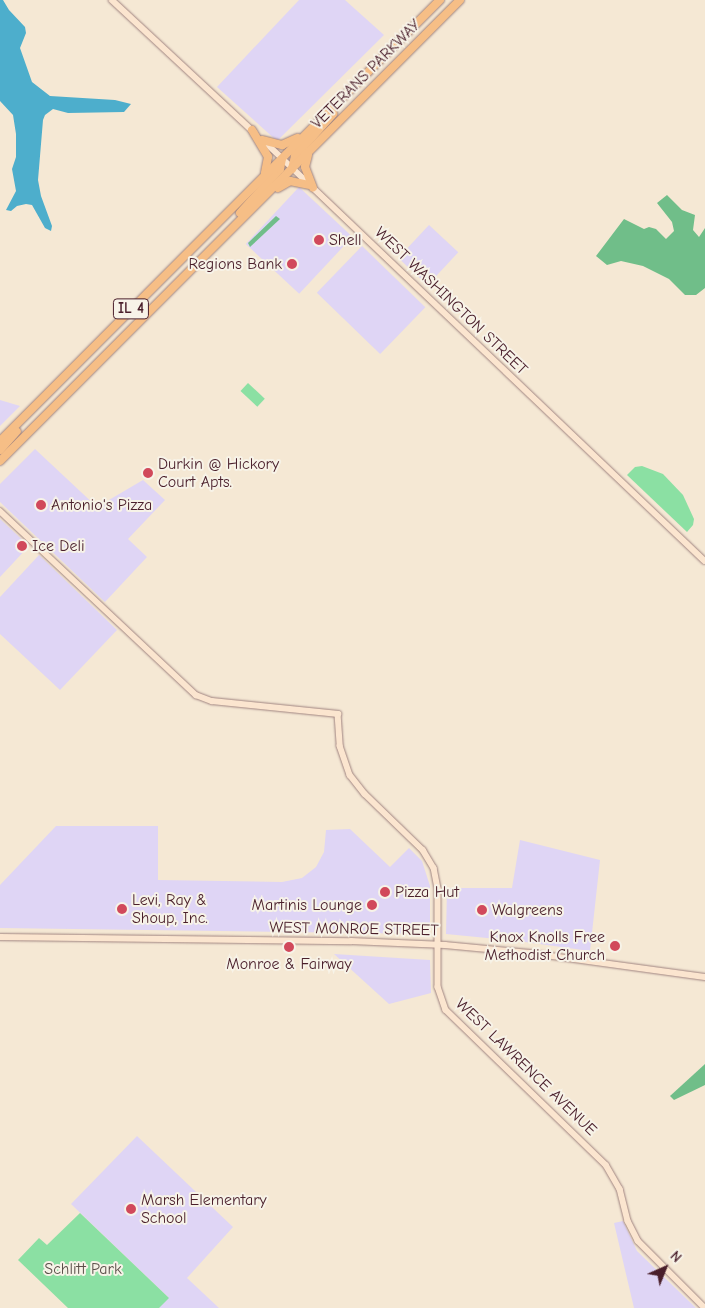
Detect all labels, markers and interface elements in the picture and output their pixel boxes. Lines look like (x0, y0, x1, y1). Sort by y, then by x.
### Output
street label: VETERANS PARKWAY (307, 15, 425, 133)
street label: WEST WASHINGTON STREET (371, 223, 531, 379)
place label: Shell (329, 230, 361, 250)
marker: Shell (313, 234, 325, 246)
place label: Regions Bank (188, 254, 282, 274)
marker: Regions Bank (286, 258, 298, 270)
road number: IL 4 (112, 296, 150, 322)
place label: Durkin @ Hickory Court Apts. (158, 454, 279, 492)
marker: Durkin @ Hickory Court Apts. (142, 467, 154, 479)
place label: Antonio's Pizza (51, 495, 152, 515)
marker: Antonio's Pizza (35, 499, 47, 511)
place label: Ice Deli (32, 536, 85, 556)
marker: Ice Deli (16, 540, 28, 552)
place label: Pizza Hut (395, 882, 459, 902)
marker: Pizza Hut (379, 886, 391, 898)
place label: Levi, Ray & Shoup, Inc. (132, 890, 208, 928)
place label: Martinis Lounge (252, 895, 362, 915)
marker: Martinis Lounge (366, 899, 378, 911)
place label: Walgreens (492, 900, 563, 920)
marker: Levi, Ray & Shoup, Inc. (116, 903, 128, 915)
marker: Walgreens (476, 904, 488, 916)
street label: WEST MONROE STREET (269, 918, 439, 940)
place label: Knox Knolls Free Methodist Church (485, 927, 605, 965)
marker: Knox Knolls Free Methodist Church (609, 940, 621, 952)
marker: Monroe & Fairway (283, 941, 295, 953)
place label: Monroe & Fairway (226, 954, 352, 974)
street label: WEST LAWRENCE AVENUE (451, 994, 601, 1140)
place label: Marsh Elementary School (141, 1190, 267, 1228)
marker: Marsh Elementary School (125, 1203, 137, 1215)
north arrow (640, 1243, 690, 1293)
text: N (667, 1248, 685, 1266)
park label: Schlitt Park (44, 1259, 122, 1279)

